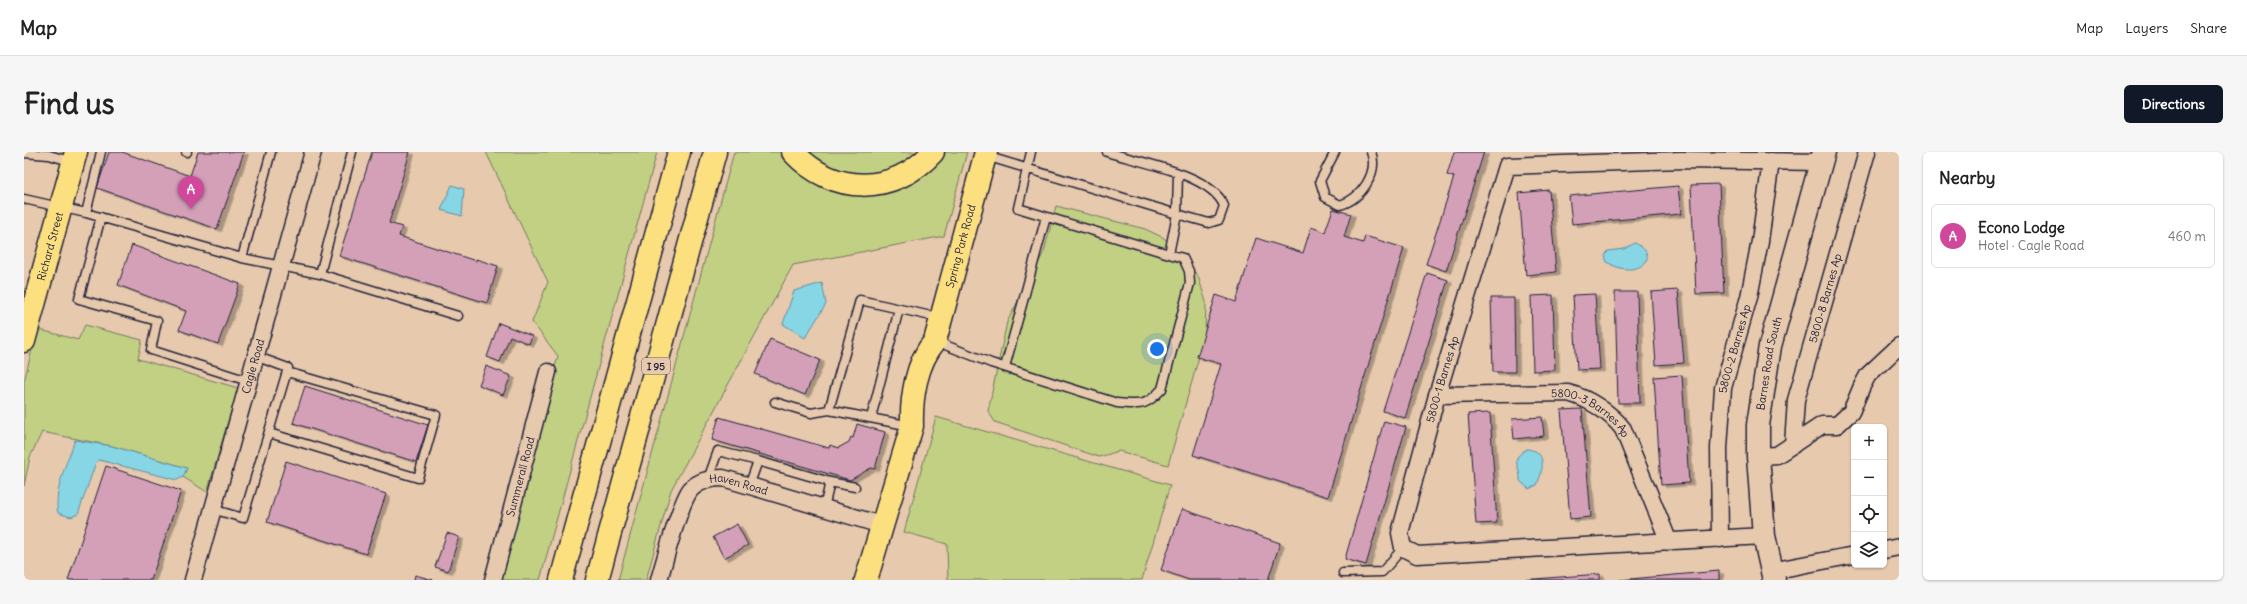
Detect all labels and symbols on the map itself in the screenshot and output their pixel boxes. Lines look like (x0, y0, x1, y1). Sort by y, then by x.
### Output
pin: A (178, 176, 204, 209)
street label: Spring Park Road (943, 202, 979, 289)
street label: Richard Street (34, 210, 66, 282)
street label: 5800-8 Barnes Ap (1806, 252, 1845, 344)
street label: 5800-2 Barnes Ap (1716, 303, 1754, 393)
street label: Barnes Road South (1753, 315, 1785, 411)
street label: 5800-1 Barnes Ap (1423, 334, 1462, 424)
street label: Cagle Road (239, 337, 267, 395)
your location (1147, 339, 1167, 359)
road number: I 95 (642, 358, 670, 374)
street label: 5800-3 Barnes Ap (1551, 386, 1633, 439)
street label: Summerall Road (503, 435, 538, 518)
street label: Haven Road (708, 471, 770, 498)

